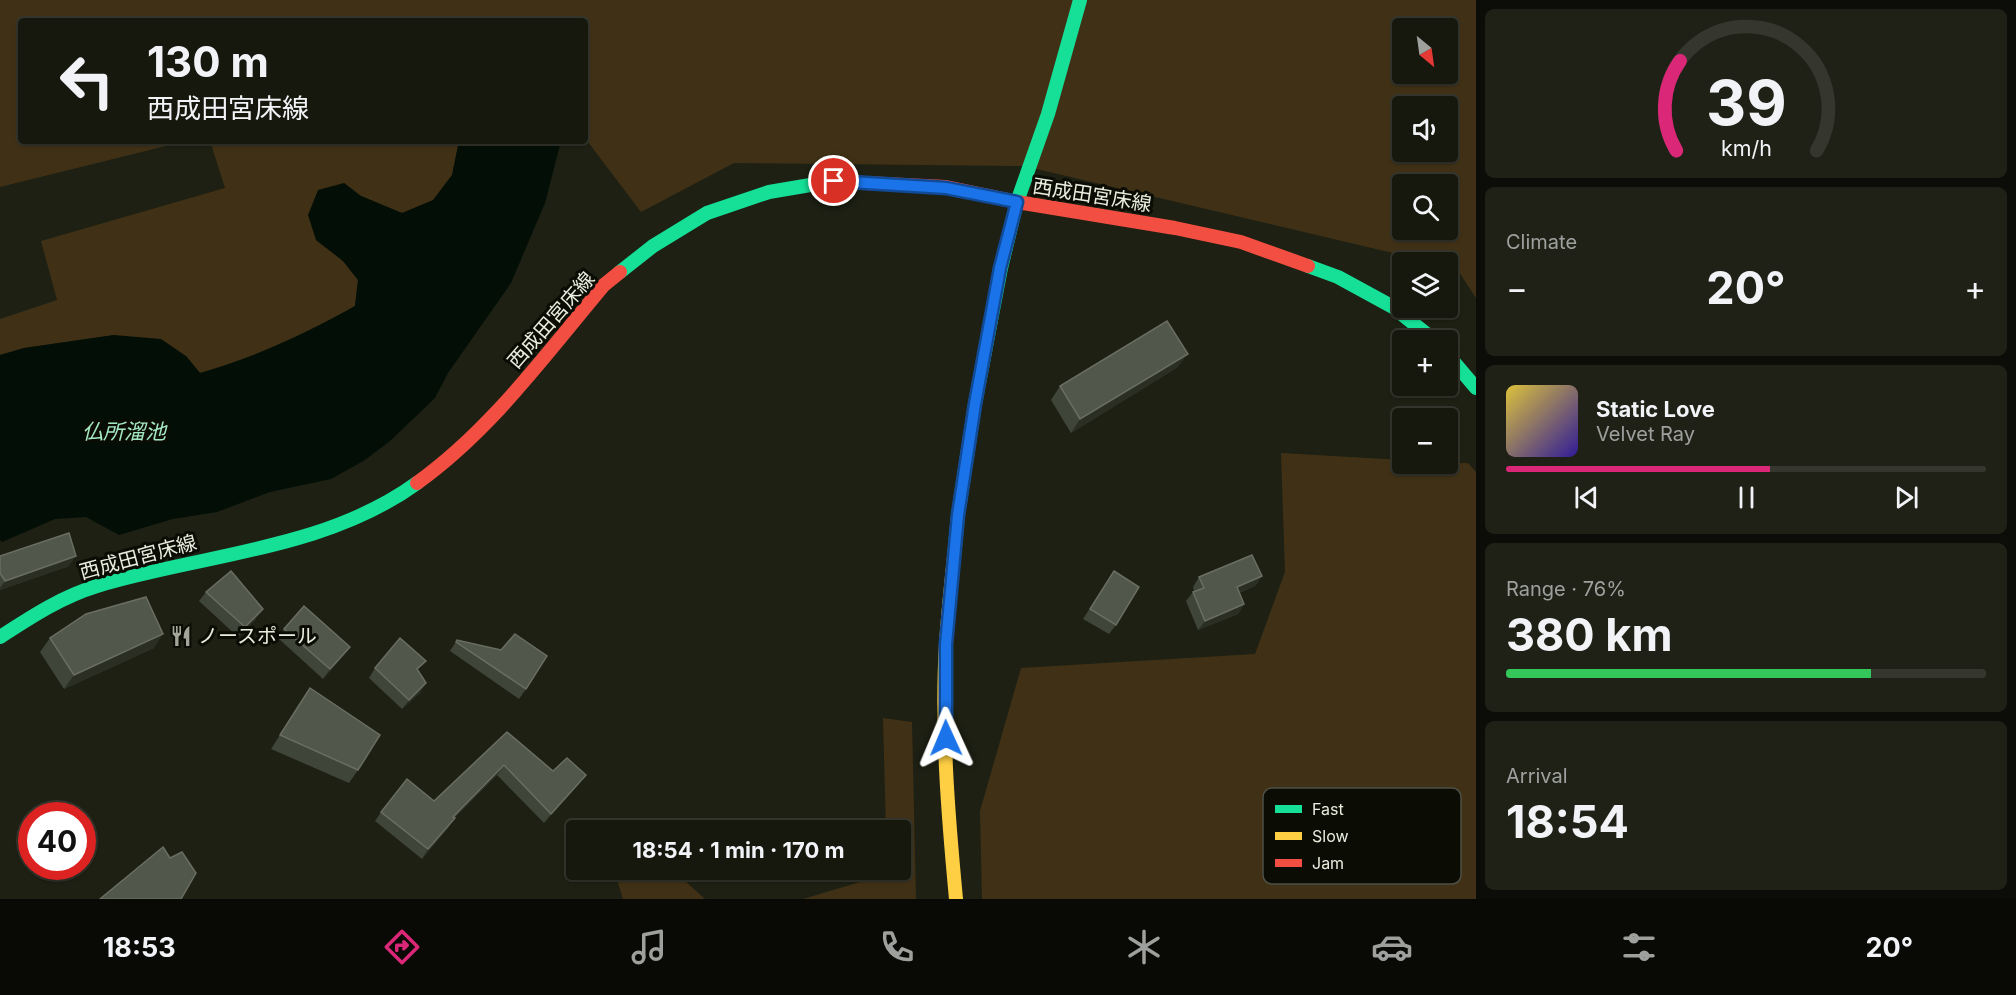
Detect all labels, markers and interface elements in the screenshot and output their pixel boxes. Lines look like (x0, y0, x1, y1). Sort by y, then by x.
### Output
north arrow (1392, 18, 1458, 84)
map controls (1392, 18, 1458, 474)
text: 130 m (147, 36, 269, 87)
icon: left (48, 42, 126, 120)
text: 39 (1706, 65, 1786, 140)
text: 西成田宮床線 (147, 92, 309, 125)
button: sound (1392, 96, 1458, 162)
text: km/h (1721, 135, 1771, 161)
pin (808, 155, 859, 206)
icon: arrive (817, 164, 850, 197)
street label: 西成田宮床線 (1031, 174, 1153, 216)
button: search (1392, 174, 1458, 240)
text: Climate (1506, 230, 1577, 254)
button: layers (1392, 252, 1458, 318)
text: 20° (1706, 260, 1786, 315)
street label: 西成田宮床線 (503, 267, 599, 373)
text: − (1506, 268, 1528, 308)
text: + (1964, 268, 1986, 308)
button: + (1392, 330, 1458, 396)
text: Static Love (1596, 396, 1715, 422)
button: − (1392, 408, 1458, 474)
water label: 仏所溜池 (82, 419, 168, 444)
text: Velvet Ray (1596, 422, 1695, 446)
icon: previous (1570, 481, 1603, 514)
icon: pause (1730, 481, 1763, 514)
icon: next (1890, 481, 1923, 514)
street label: 西成田宮床線 (77, 530, 199, 584)
text: Range · 76% (1506, 577, 1626, 601)
text: 380 km (1506, 607, 1673, 662)
restaurant icon: ノースポール (169, 624, 193, 648)
place label: ノースポール (198, 624, 317, 648)
position arrow (914, 706, 978, 770)
text: Arrival (1506, 764, 1568, 788)
legend (1263, 788, 1461, 884)
text: 18:54 (1506, 794, 1629, 849)
text: Fast (1312, 799, 1344, 819)
speed limit sign: 40 (18, 802, 96, 880)
text: Slow (1312, 826, 1349, 846)
text: 18:54 · 1 min · 170 m (632, 837, 845, 863)
text: Jam (1312, 853, 1344, 873)
icon: directions (381, 926, 423, 968)
icon: music (628, 926, 670, 968)
icon: phone (876, 926, 918, 968)
icon: climate (1123, 926, 1165, 968)
icon: car (1371, 926, 1413, 968)
icon: filters (1618, 926, 1660, 968)
text: 18:53 (103, 931, 176, 964)
text: 20° (1866, 931, 1913, 964)

